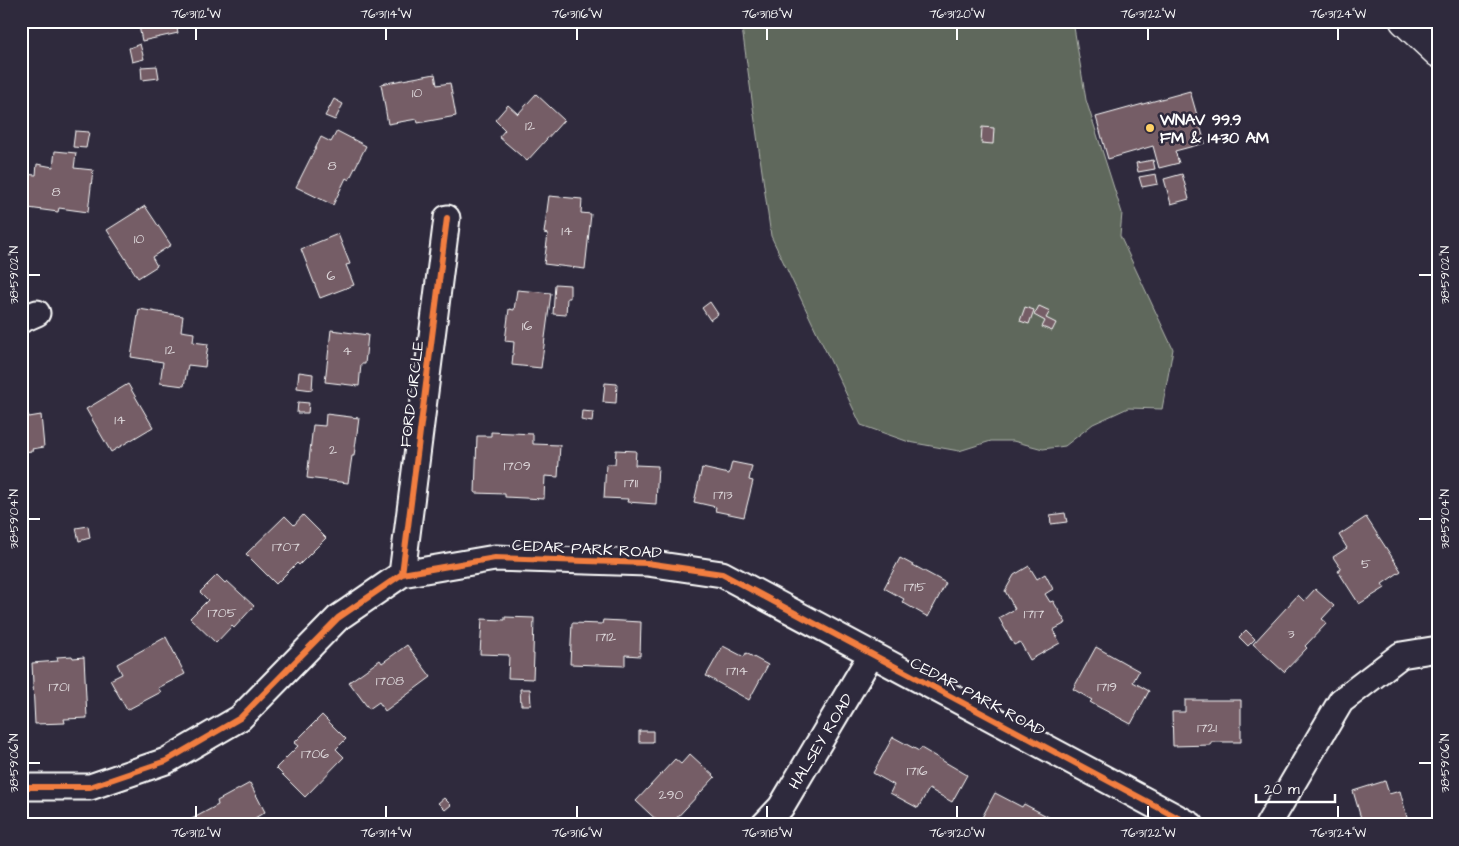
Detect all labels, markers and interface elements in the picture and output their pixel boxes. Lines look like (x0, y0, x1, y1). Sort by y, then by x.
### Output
text: 76°31'12"W (171, 6, 222, 23)
text: 76°31'14"W (361, 6, 412, 23)
text: 76°31'16"W (552, 6, 603, 23)
text: 76°31'18"W (742, 6, 793, 23)
text: 76°31'20"W (929, 6, 986, 23)
text: 76°31'22"W (1121, 6, 1176, 23)
text: 76°31'24"W (1310, 6, 1367, 23)
house number: 10 (412, 83, 422, 103)
place label: WNAV 99.9 FM & 1430 AM (1159, 109, 1269, 149)
house number: 12 (525, 116, 535, 136)
marker: WNAV 99.9 FM & 1430 AM (1144, 122, 1156, 134)
house number: 8 (327, 156, 337, 176)
house number: 8 (51, 182, 61, 202)
house number: 14 (561, 221, 573, 241)
house number: 10 (134, 229, 144, 249)
text: 38°59'02"N (6, 245, 23, 304)
text: 38°59'02"N (1437, 245, 1454, 304)
house number: 6 (327, 266, 336, 286)
house number: 16 (522, 316, 533, 336)
street label: FORD CIRCLE (395, 339, 429, 449)
house number: 12 (165, 340, 175, 360)
house number: 4 (342, 341, 352, 361)
house number: 14 (114, 410, 126, 430)
house number: 2 (329, 440, 337, 460)
house number: 1709 (503, 456, 531, 476)
house number: 1711 (624, 473, 638, 493)
house number: 1713 (713, 485, 733, 505)
text: 38°59'04"N (6, 489, 23, 549)
text: 38°59'04"N (1437, 489, 1454, 549)
street label: CEDAR PARK ROAD (512, 534, 662, 564)
house number: 1707 (272, 537, 300, 557)
house number: 5 (1361, 554, 1371, 574)
house number: 1715 (904, 577, 926, 597)
house number: 1705 (207, 603, 237, 623)
house number: 1717 (1024, 604, 1045, 624)
house number: 3 (1287, 624, 1295, 644)
house number: 1712 (596, 627, 616, 647)
street label: CEDAR PARK ROAD (906, 652, 1049, 742)
house number: 1714 (726, 661, 748, 681)
house number: 1708 (376, 671, 404, 691)
house number: 1701 (48, 677, 70, 697)
house number: 1719 (1097, 677, 1117, 697)
street label: HALSEY ROAD (783, 689, 858, 794)
house number: 1721 (1197, 718, 1217, 738)
text: 38°59'06"N (6, 733, 23, 793)
text: 38°59'06"N (1437, 733, 1454, 793)
house number: 1706 (301, 744, 329, 764)
house number: 1716 (907, 761, 928, 781)
scale bar (1256, 771, 1335, 803)
text: 20 m (1264, 779, 1300, 800)
house number: 290 (659, 785, 684, 805)
text: 76°31'12"W (171, 825, 222, 842)
text: 76°31'14"W (361, 825, 412, 842)
text: 76°31'16"W (552, 825, 603, 842)
text: 76°31'18"W (742, 825, 793, 842)
text: 76°31'20"W (929, 825, 986, 842)
text: 76°31'22"W (1121, 825, 1176, 842)
text: 76°31'24"W (1310, 825, 1367, 842)

